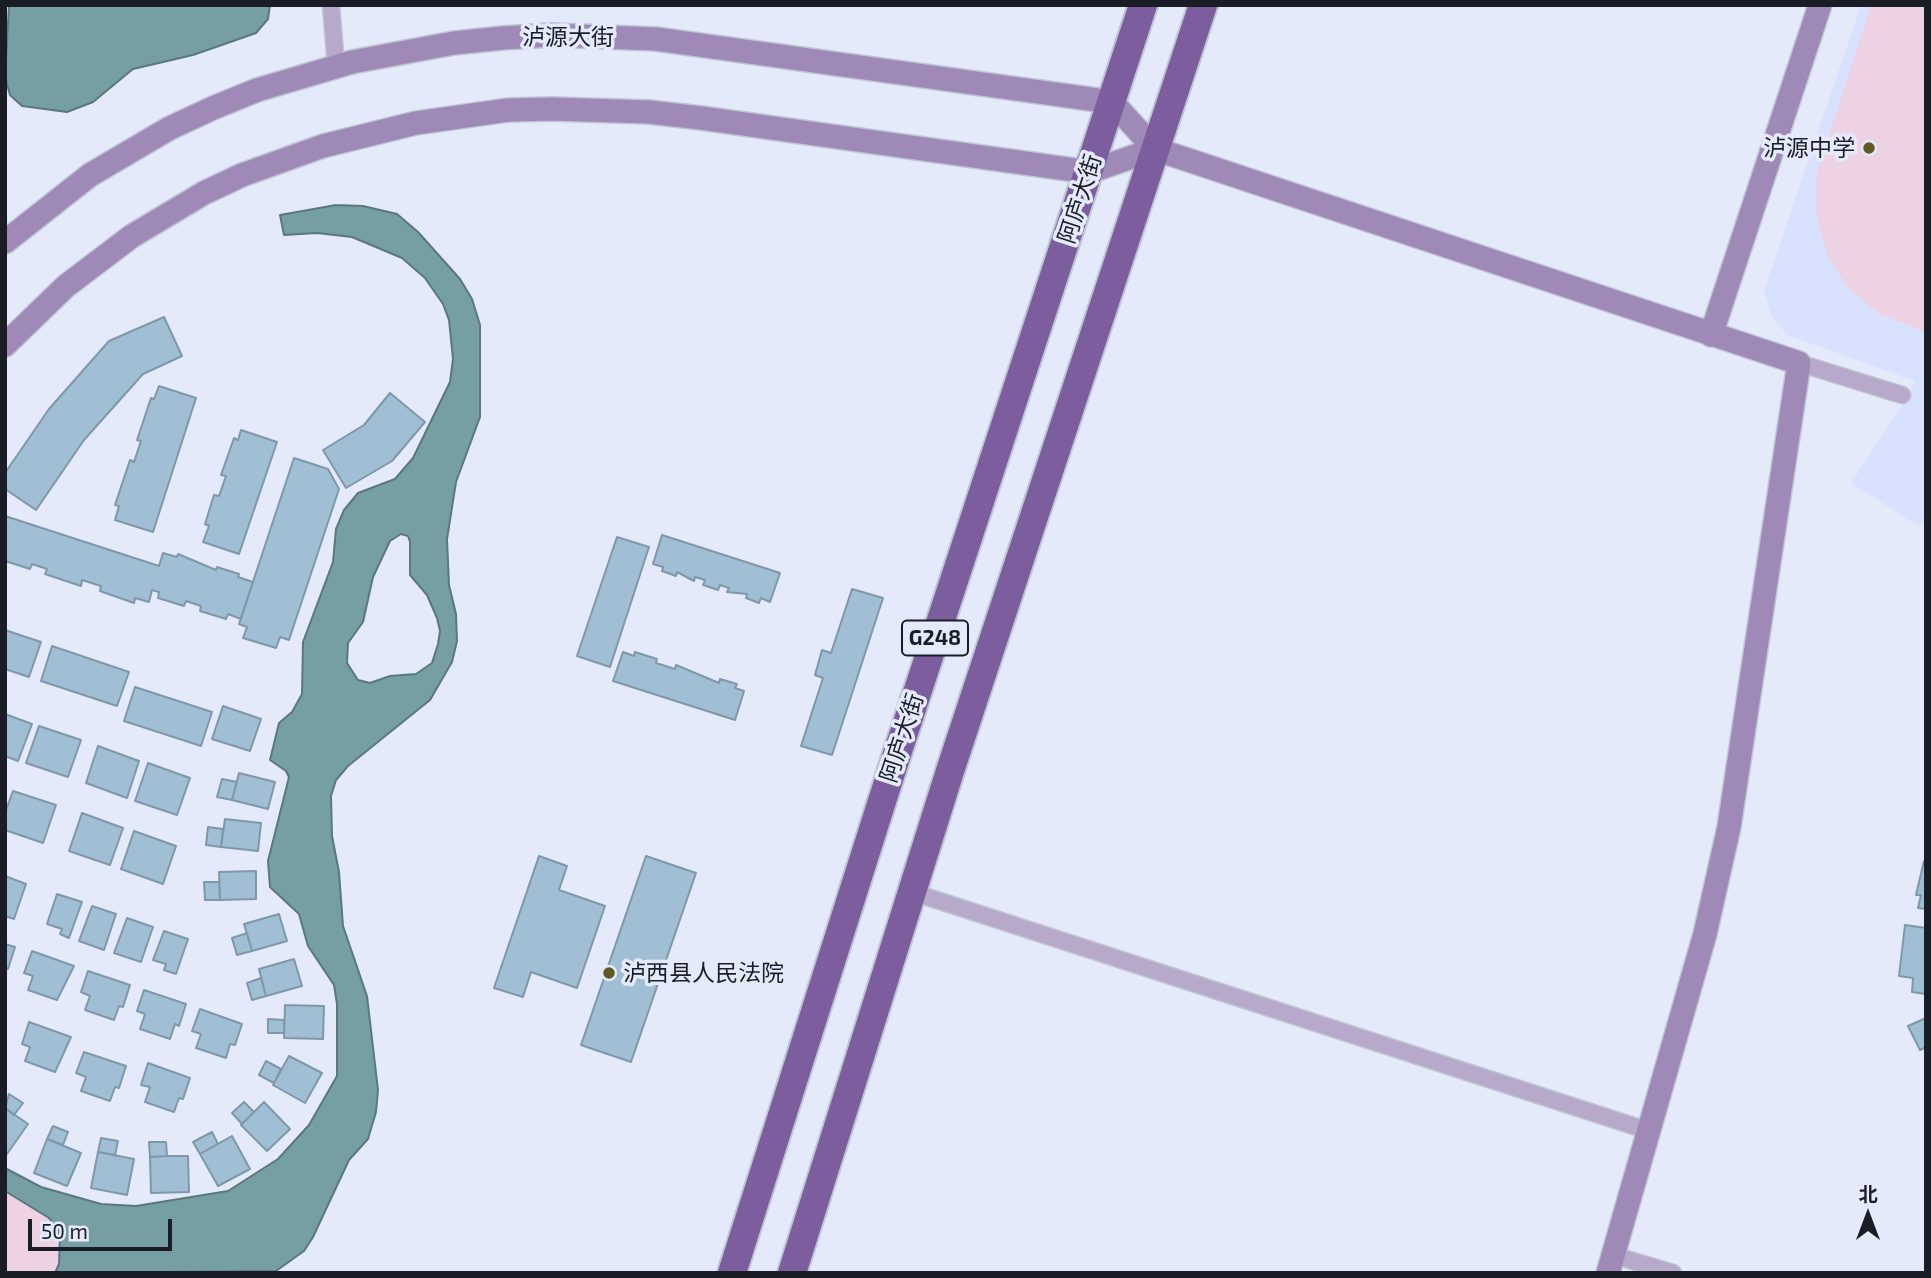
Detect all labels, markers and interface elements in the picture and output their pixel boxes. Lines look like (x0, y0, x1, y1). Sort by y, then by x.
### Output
street label: 泸源大街 (522, 23, 614, 51)
place label: 泸源中学 (1763, 134, 1855, 162)
marker: 泸源中学 (1861, 140, 1877, 156)
street label: 阿庐大街 (1053, 151, 1107, 247)
road number: G248 (902, 620, 968, 656)
street label: 阿庐大街 (875, 690, 929, 786)
place label: 泸西县人民法院 (623, 959, 784, 987)
marker: 泸西县人民法院 (601, 965, 617, 981)
north arrow (1833, 1180, 1903, 1250)
text: 北 (1858, 1182, 1878, 1205)
scale bar (32, 1204, 175, 1248)
text: 50 m (41, 1218, 88, 1243)

